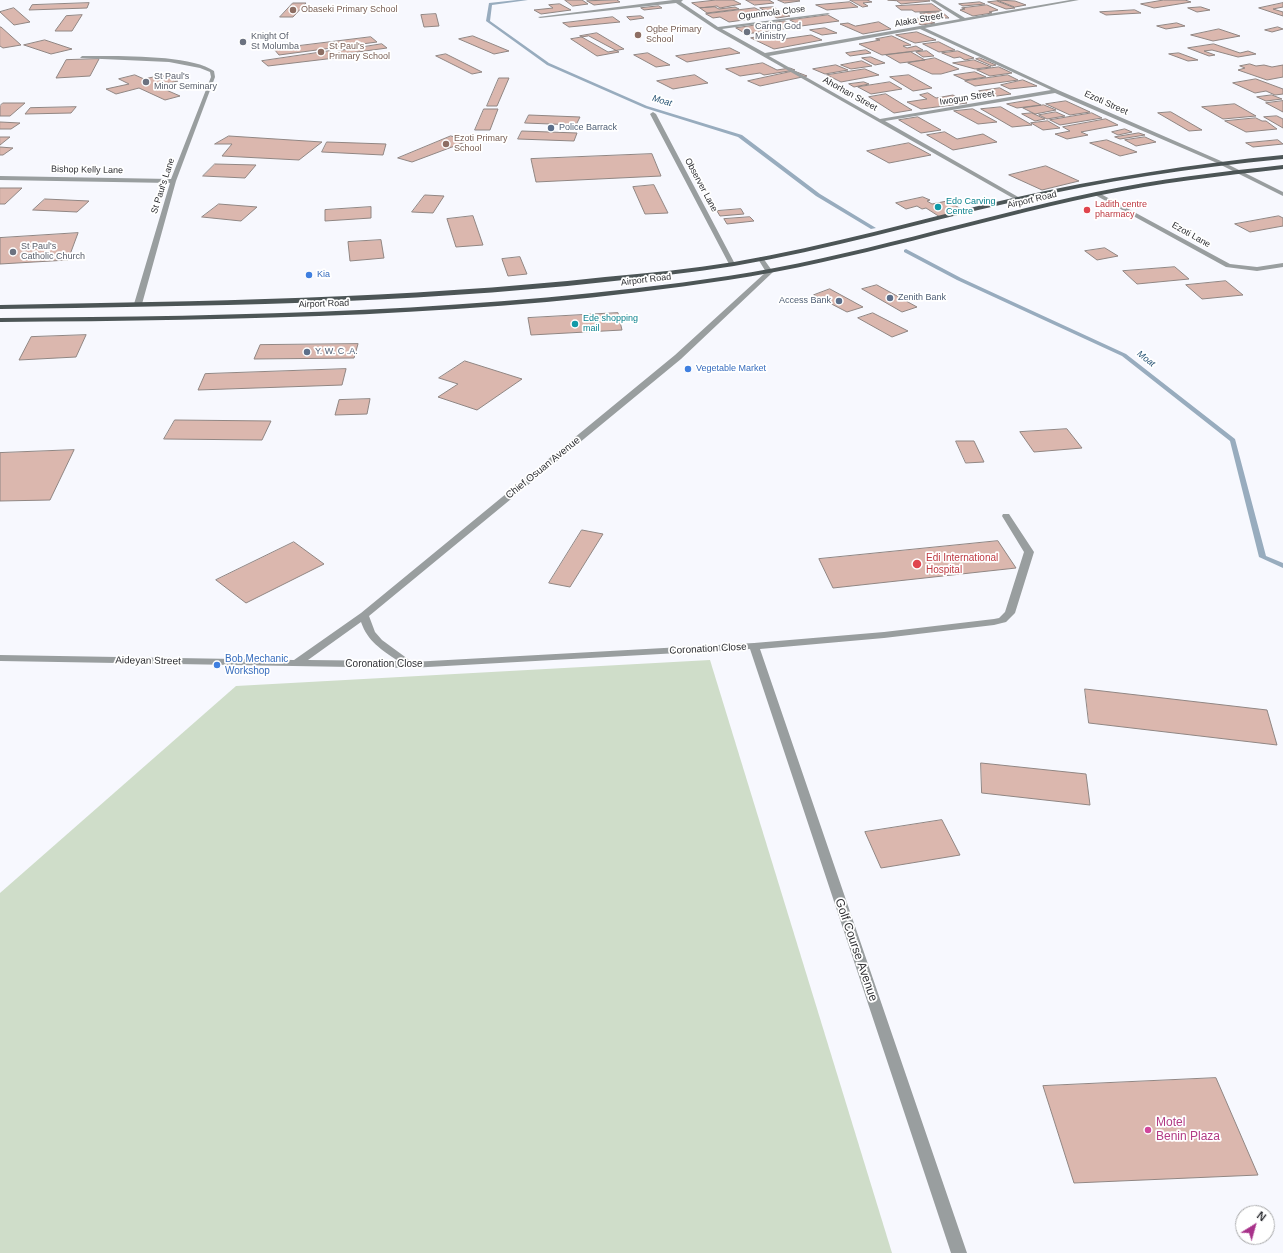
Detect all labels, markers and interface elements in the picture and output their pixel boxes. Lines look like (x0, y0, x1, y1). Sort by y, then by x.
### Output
street label: Ogunmola Close (738, 4, 806, 22)
marker: Obaseki Primary School (288, 5, 298, 15)
place label: Obaseki Primary School (301, 5, 398, 15)
street label: Alaka Street (894, 10, 944, 30)
place label: Caring God Ministry (755, 22, 801, 43)
place label: Ogbe Primary School (646, 25, 702, 46)
marker: Caring God Ministry (742, 27, 752, 37)
marker: Ogbe Primary School (633, 30, 643, 40)
place label: Knight Of St Molumba (251, 32, 299, 53)
marker: Knight Of St Molumba (238, 37, 248, 47)
place label: St Paul's Primary School (329, 42, 390, 63)
marker: St Paul's Primary School (316, 47, 326, 57)
place label: St Paul's Minor Seminary (154, 72, 217, 93)
street label: Ahorhan Street (821, 75, 879, 113)
marker: St Paul's Minor Seminary (141, 77, 151, 87)
street label: Iwogun Street (939, 88, 995, 108)
street label: Ezoti Street (1083, 89, 1129, 117)
water label: Moat (651, 93, 673, 109)
marker: Police Barrack (546, 123, 556, 133)
place label: Police Barrack (559, 123, 617, 133)
place label: Ezoti Primary School (454, 134, 508, 155)
marker: Ezoti Primary School (441, 139, 451, 149)
street label: Observer Lane (682, 156, 720, 214)
street label: St Paul's Lane (149, 157, 177, 215)
street label: Bishop Kelly Lane (51, 164, 123, 176)
street label: Airport Road (1006, 189, 1058, 211)
place label: Edo Carving Centre (946, 197, 996, 218)
place label: Ladith centre pharmacy (1095, 200, 1147, 221)
marker: Edo Carving Centre (933, 202, 943, 212)
marker: Ladith centre pharmacy (1082, 205, 1092, 215)
street label: Ezoti Lane (1170, 220, 1212, 250)
place label: St Paul's Catholic Church (21, 242, 85, 263)
marker: St Paul's Catholic Church (8, 247, 18, 257)
marker: Kia (304, 270, 314, 280)
place label: Kia (317, 270, 330, 280)
street label: Airport Road (620, 272, 672, 288)
marker: Zenith Bank (885, 293, 895, 303)
place label: Zenith Bank (898, 293, 946, 303)
place label: Access Bank (779, 296, 831, 306)
marker: Access Bank (834, 296, 844, 306)
street label: Airport Road (299, 298, 349, 310)
place label: Ede shopping mail (583, 314, 638, 335)
marker: Ede shopping mail (570, 319, 580, 329)
marker: Y. W. C .A. (302, 347, 312, 357)
place label: Y. W. C .A. (315, 347, 358, 357)
water label: Moat (1135, 349, 1157, 369)
marker: Vegetable Market (683, 364, 693, 374)
place label: Vegetable Market (696, 364, 766, 374)
street label: Chief Osuan Avenue (503, 434, 583, 502)
place label: Edi International Hospital (926, 552, 998, 576)
marker: Edi International Hospital (911, 558, 923, 570)
street label: Coronation Close (669, 641, 747, 657)
place label: Bob Mechanic Workshop (225, 653, 288, 676)
street label: Aideyan Street (115, 654, 181, 668)
street label: Coronation Close (345, 658, 423, 670)
marker: Bob Mechanic Workshop (212, 660, 222, 670)
street label: Golf Course Avenue (832, 897, 880, 1003)
place label: Motel Benin Plaza (1156, 1116, 1220, 1144)
marker: Motel Benin Plaza (1143, 1125, 1153, 1135)
north arrow (1235, 1205, 1275, 1245)
text: N (1255, 1209, 1268, 1223)

